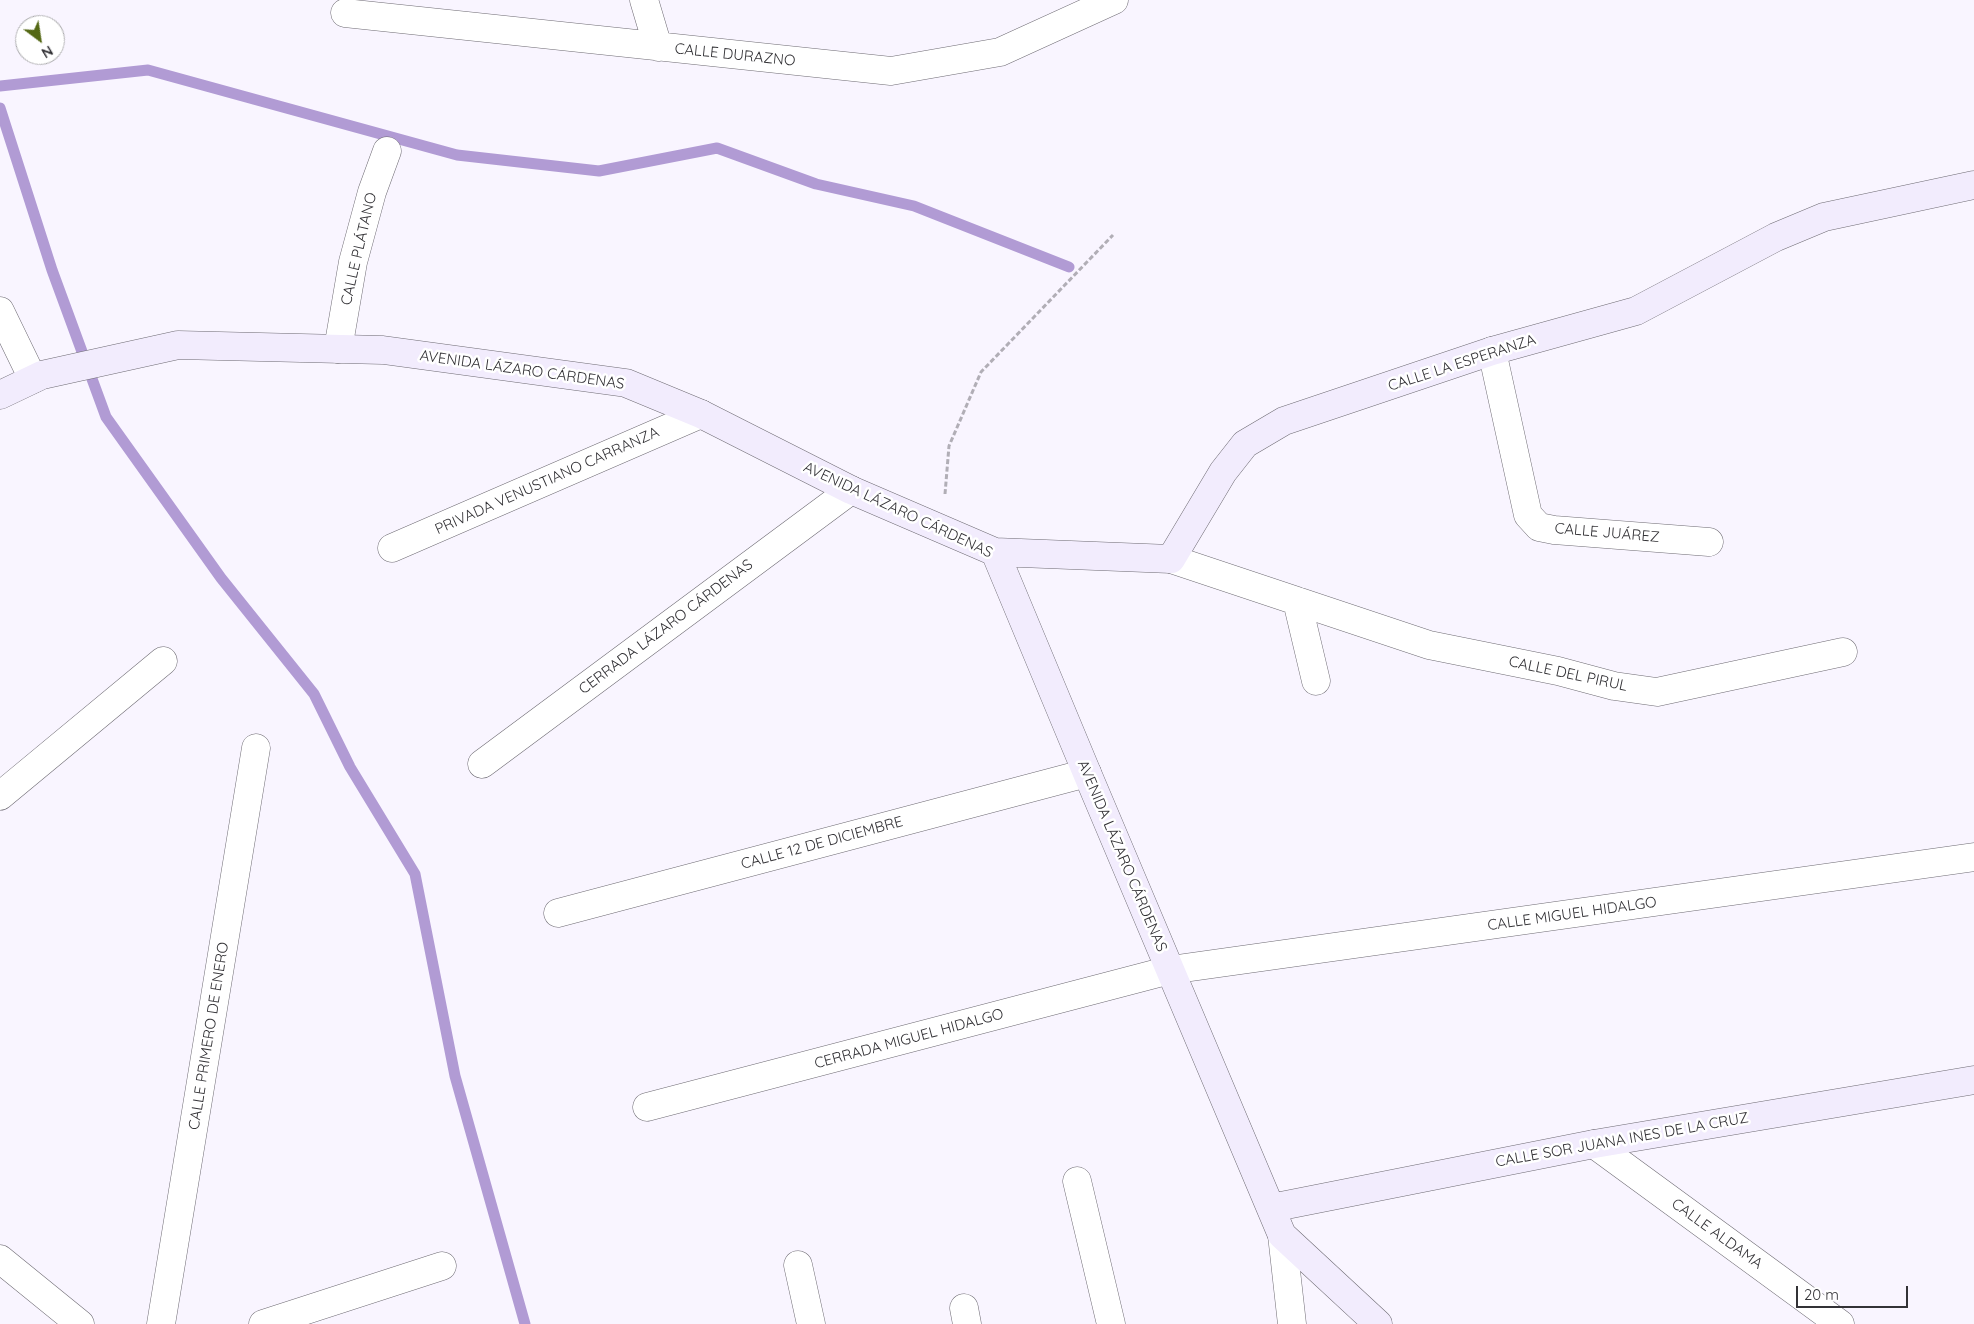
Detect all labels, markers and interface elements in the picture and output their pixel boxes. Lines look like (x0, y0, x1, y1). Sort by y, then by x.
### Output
north arrow (15, 15, 65, 65)
street label: CALLE DURAZNO (674, 40, 796, 70)
text: N (38, 42, 56, 62)
street label: CALLE PLÁTANO (337, 191, 381, 307)
street label: CALLE LA ESPERANZA (1386, 331, 1538, 395)
street label: AVENIDA LÁZARO CÁRDENAS (419, 347, 625, 393)
street label: PRIVADA VENUSTIANO CARRANZA (432, 423, 662, 539)
street label: AVENIDA LÁZARO CÁRDENAS (801, 458, 995, 562)
street label: CALLE JUÁREZ (1554, 519, 1660, 547)
street label: CERRADA LÁZARO CÁRDENAS (575, 556, 757, 698)
street label: CALLE DEL PIRUL (1507, 653, 1629, 695)
street label: AVENIDA LÁZARO CÁRDENAS (1073, 757, 1171, 955)
street label: CALLE 12 DE DICIEMBRE (739, 813, 905, 873)
street label: CALLE MIGUEL HIDALGO (1486, 893, 1658, 935)
street label: CALLE PRIMERO DE ENERO (185, 941, 233, 1131)
street label: CERRADA MIGUEL HIDALGO (812, 1005, 1006, 1073)
street label: CALLE SOR JUANA INES DE LA CRUZ (1494, 1109, 1750, 1171)
street label: CALLE ALDAMA (1668, 1195, 1766, 1273)
scale bar (1799, 1276, 1912, 1308)
text: 20 m (1804, 1285, 1839, 1304)

